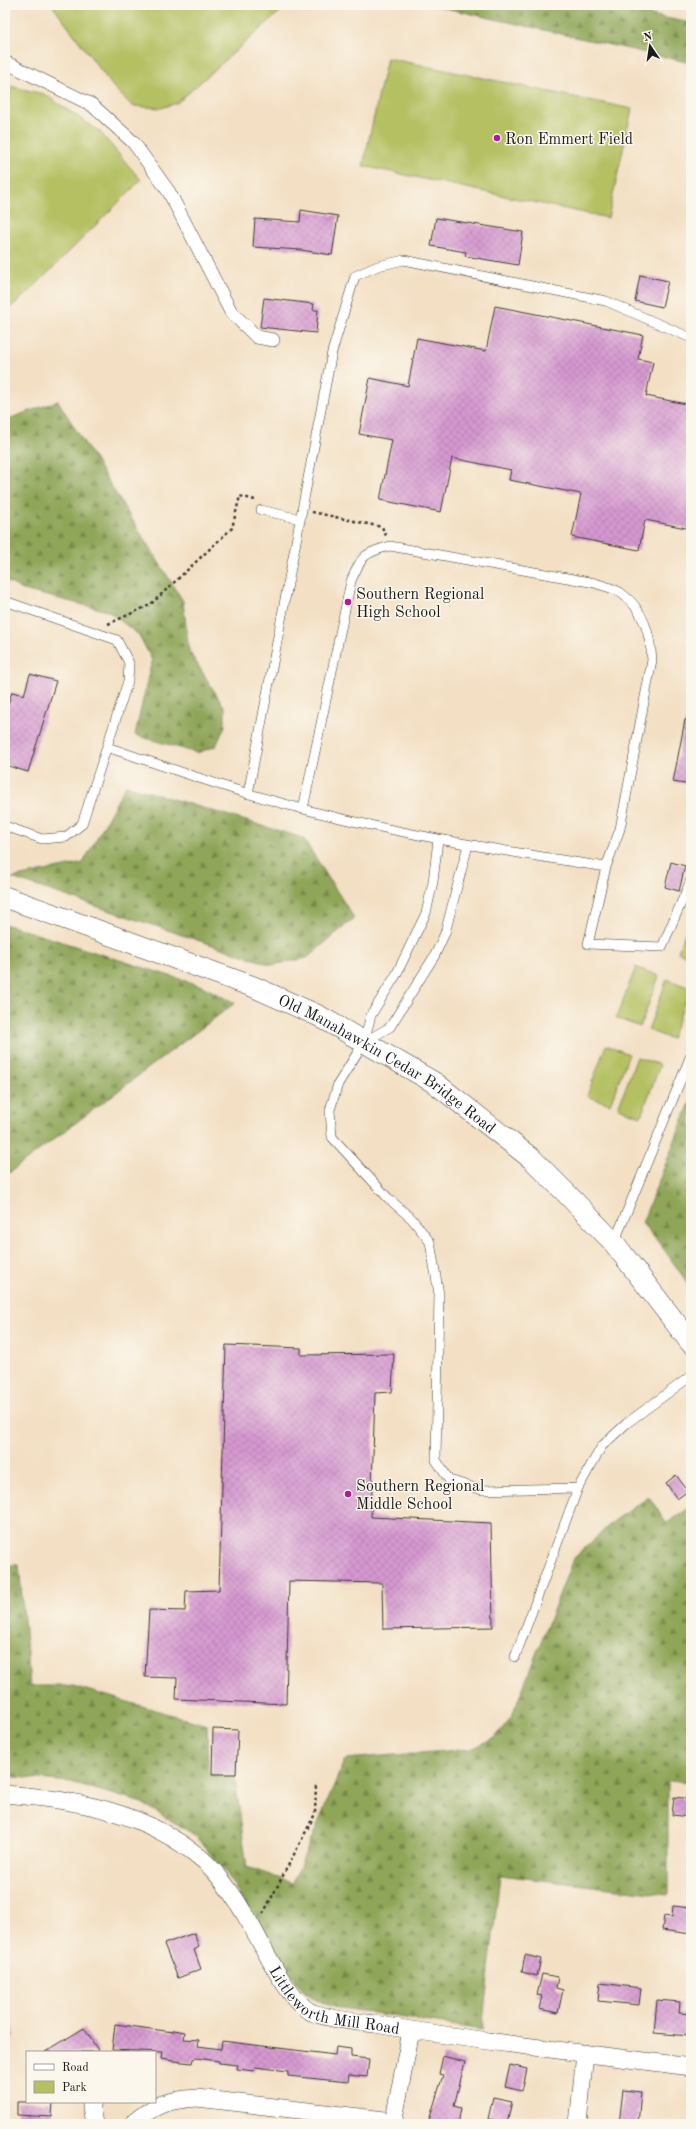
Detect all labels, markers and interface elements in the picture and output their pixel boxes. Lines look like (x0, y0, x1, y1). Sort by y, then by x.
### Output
north arrow (630, 26, 670, 66)
text: N (643, 31, 654, 44)
place label: Ron Emmert Field (505, 132, 633, 148)
marker: Ron Emmert Field (492, 133, 502, 143)
place label: Southern Regional High School (356, 587, 484, 621)
marker: Southern Regional High School (343, 597, 353, 607)
street label: Old Manahawkin Cedar Bridge Road (275, 993, 498, 1137)
place label: Southern Regional Middle School (356, 1479, 484, 1513)
marker: Southern Regional Middle School (343, 1489, 353, 1499)
street label: Littleworth Mill Road (265, 1964, 401, 2038)
legend (26, 2051, 156, 2103)
text: Road (62, 2062, 89, 2074)
text: Park (62, 2082, 87, 2094)

